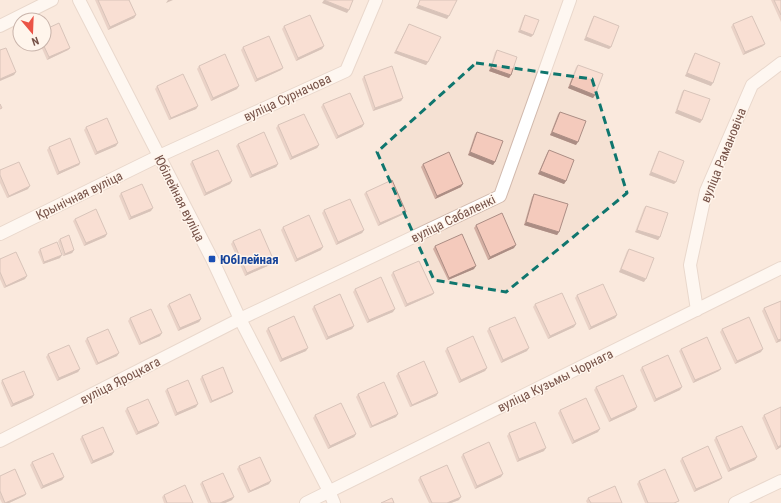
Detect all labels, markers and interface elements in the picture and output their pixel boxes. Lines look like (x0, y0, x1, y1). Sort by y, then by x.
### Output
north arrow (12, 12, 52, 52)
text: N (30, 34, 40, 48)
street label: вуліца Сурначова (241, 71, 333, 124)
street label: вуліца Рамановіча (698, 106, 749, 205)
street label: Юбілейная вуліца (151, 153, 208, 244)
street label: Крынічная вуліца (33, 168, 125, 223)
street label: вуліца Сабаленкі (409, 192, 498, 245)
place label: Юбілейная (220, 252, 279, 267)
marker: Юбілейная (207, 254, 217, 264)
street label: вуліца Кузьмы Чорнага (495, 346, 615, 415)
street label: вуліца Яроцкага (78, 354, 163, 407)

